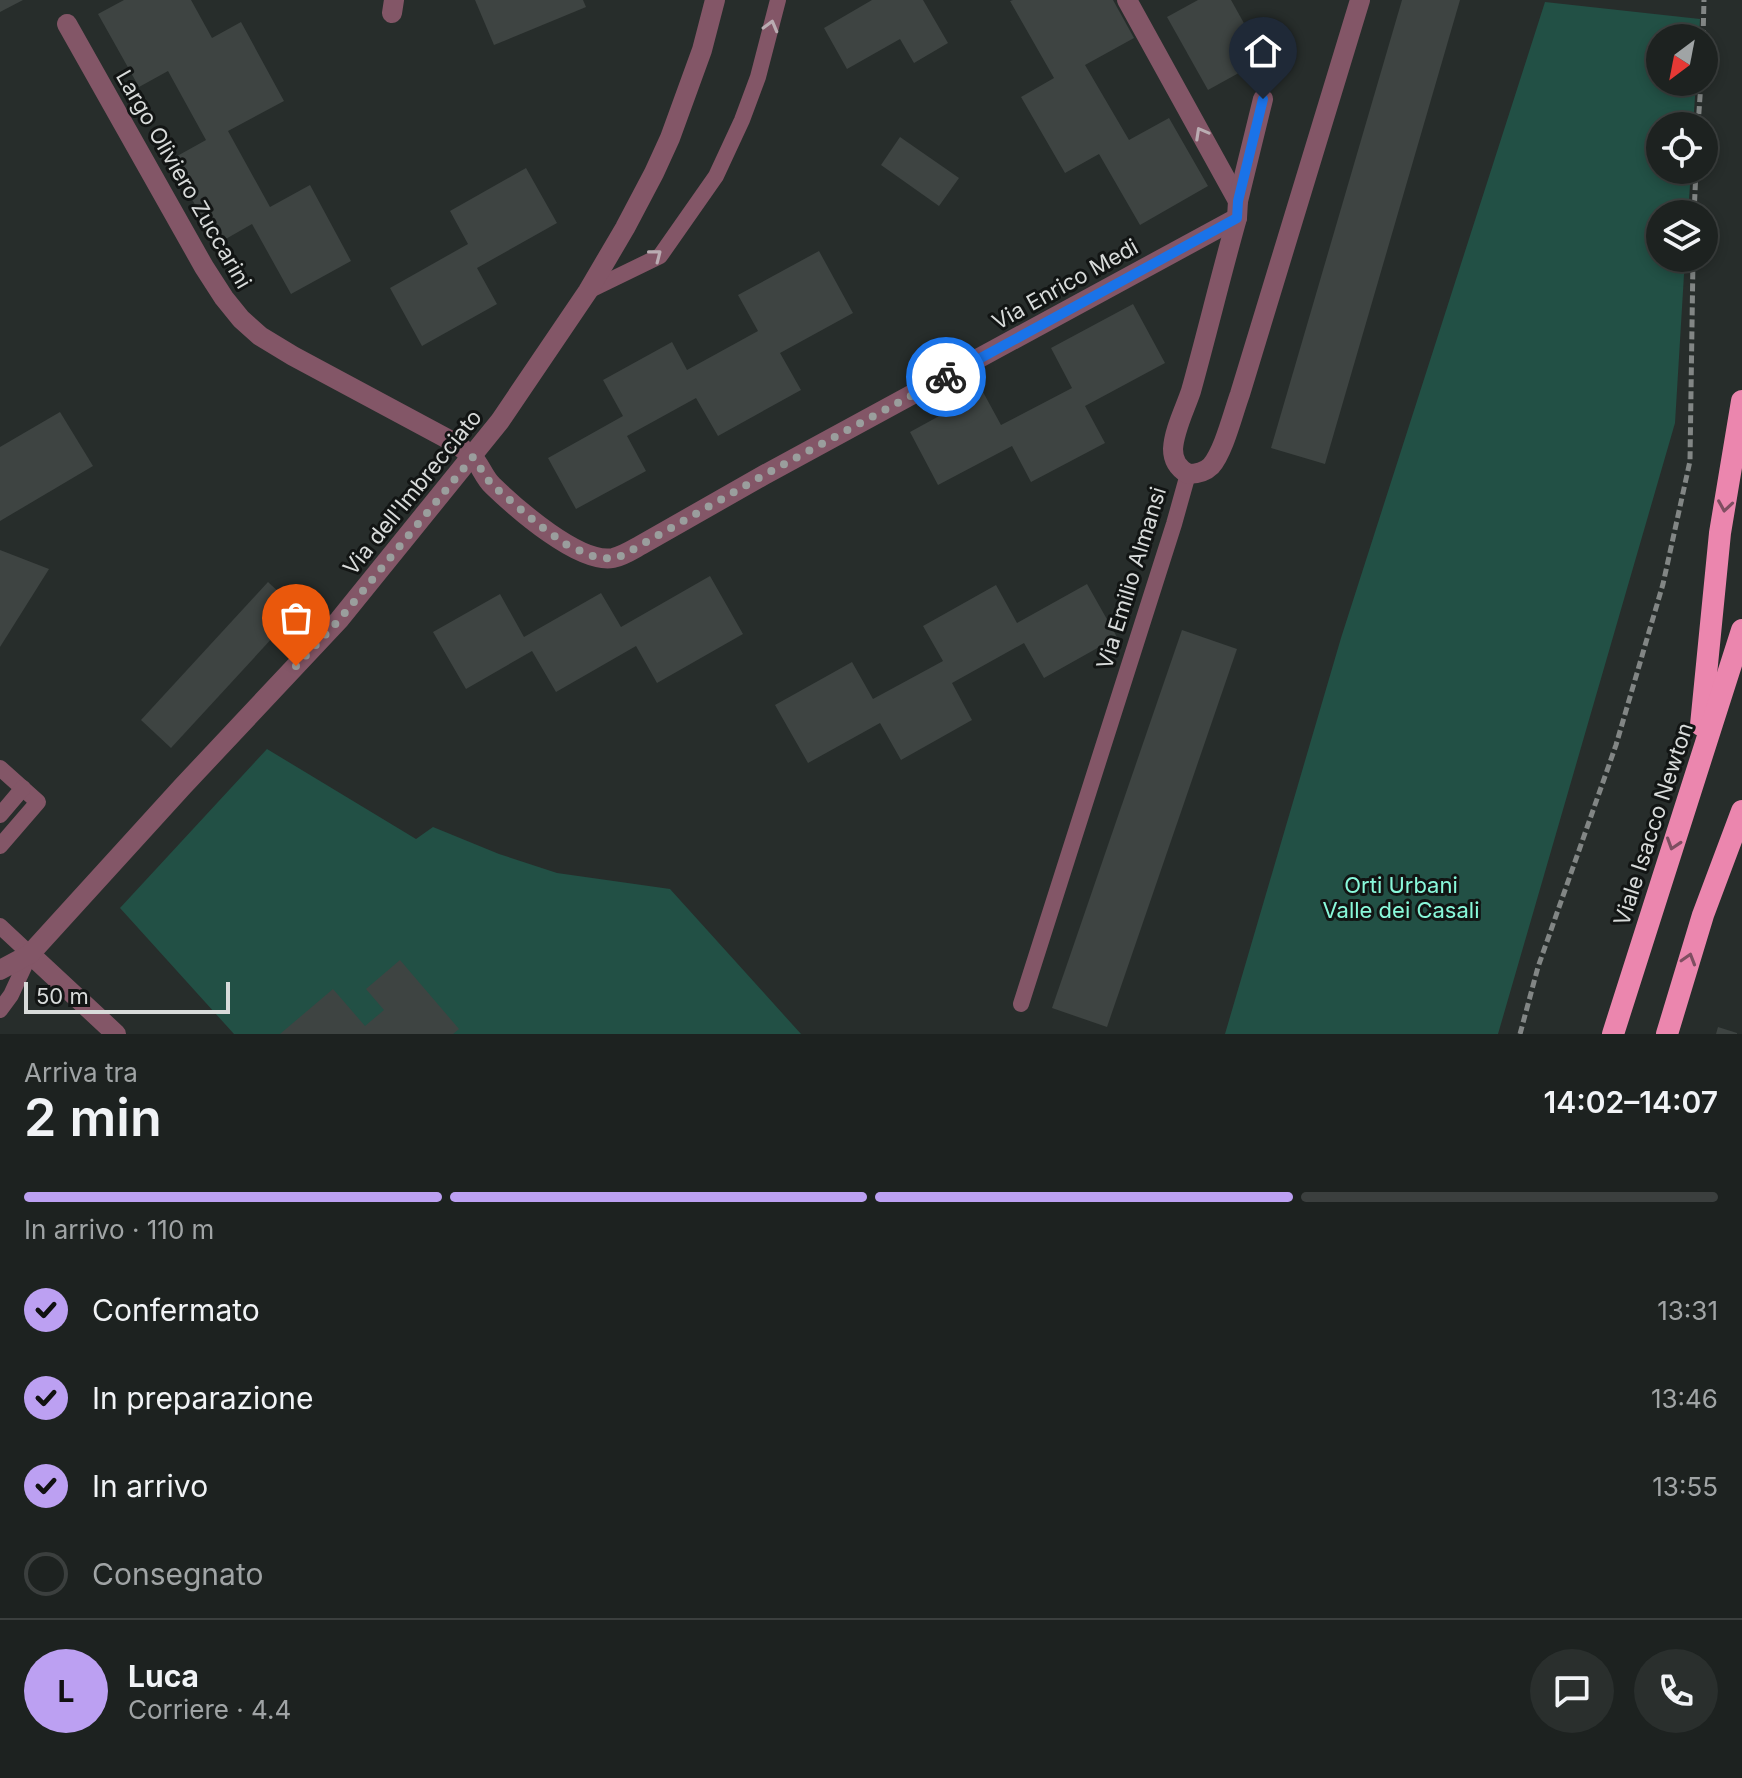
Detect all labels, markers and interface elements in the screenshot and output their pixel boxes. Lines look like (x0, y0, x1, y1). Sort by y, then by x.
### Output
pin (1229, 17, 1297, 99)
one-way arrow (762, 20, 779, 34)
north arrow (1646, 24, 1718, 96)
map controls (1646, 24, 1718, 272)
icon: home (1241, 29, 1285, 73)
street label: Largo Oliviero Zuccarini (111, 65, 257, 293)
button: locate (1646, 112, 1718, 184)
one-way arrow (1195, 127, 1210, 141)
button: layers (1646, 200, 1718, 272)
street label: Via Enrico Medi (988, 233, 1142, 335)
one-way arrow (647, 250, 662, 264)
courier (906, 337, 986, 417)
icon: bike (924, 355, 968, 399)
street label: Via dell'Imbrecciato (337, 404, 487, 580)
street label: Via Emilio Almansi (1091, 484, 1171, 672)
one-way arrow (1717, 499, 1734, 513)
pin (262, 584, 330, 666)
icon: bag (274, 596, 318, 640)
street label: Viale Isacco Newton (1608, 719, 1698, 929)
one-way arrow (1667, 837, 1683, 851)
park label: Orti Urbani Valle dei Casali (1323, 872, 1479, 923)
one-way arrow (1680, 953, 1696, 967)
scale bar (24, 978, 230, 1014)
text: 50 m (36, 983, 89, 1009)
text: Arriva tra (24, 1057, 138, 1088)
text: 14:02–14:07 (1544, 1084, 1718, 1120)
text: 2 min (24, 1086, 162, 1149)
text: In arrivo · 110 m (24, 1214, 214, 1245)
icon: check (24, 1288, 68, 1332)
text: Confermato (92, 1292, 260, 1328)
text: 13:31 (1657, 1295, 1718, 1326)
icon: check (24, 1376, 68, 1420)
text: In preparazione (92, 1380, 314, 1416)
text: 13:46 (1651, 1383, 1718, 1414)
icon: check (24, 1464, 68, 1508)
text: In arrivo (92, 1468, 208, 1504)
text: 13:55 (1652, 1471, 1718, 1502)
text: Consegnato (92, 1556, 263, 1592)
button: chat (1530, 1649, 1614, 1733)
button: phone (1634, 1649, 1718, 1733)
text: Luca (128, 1658, 199, 1694)
text: L (58, 1673, 74, 1709)
text: Corriere · 4.4 (128, 1694, 291, 1725)

